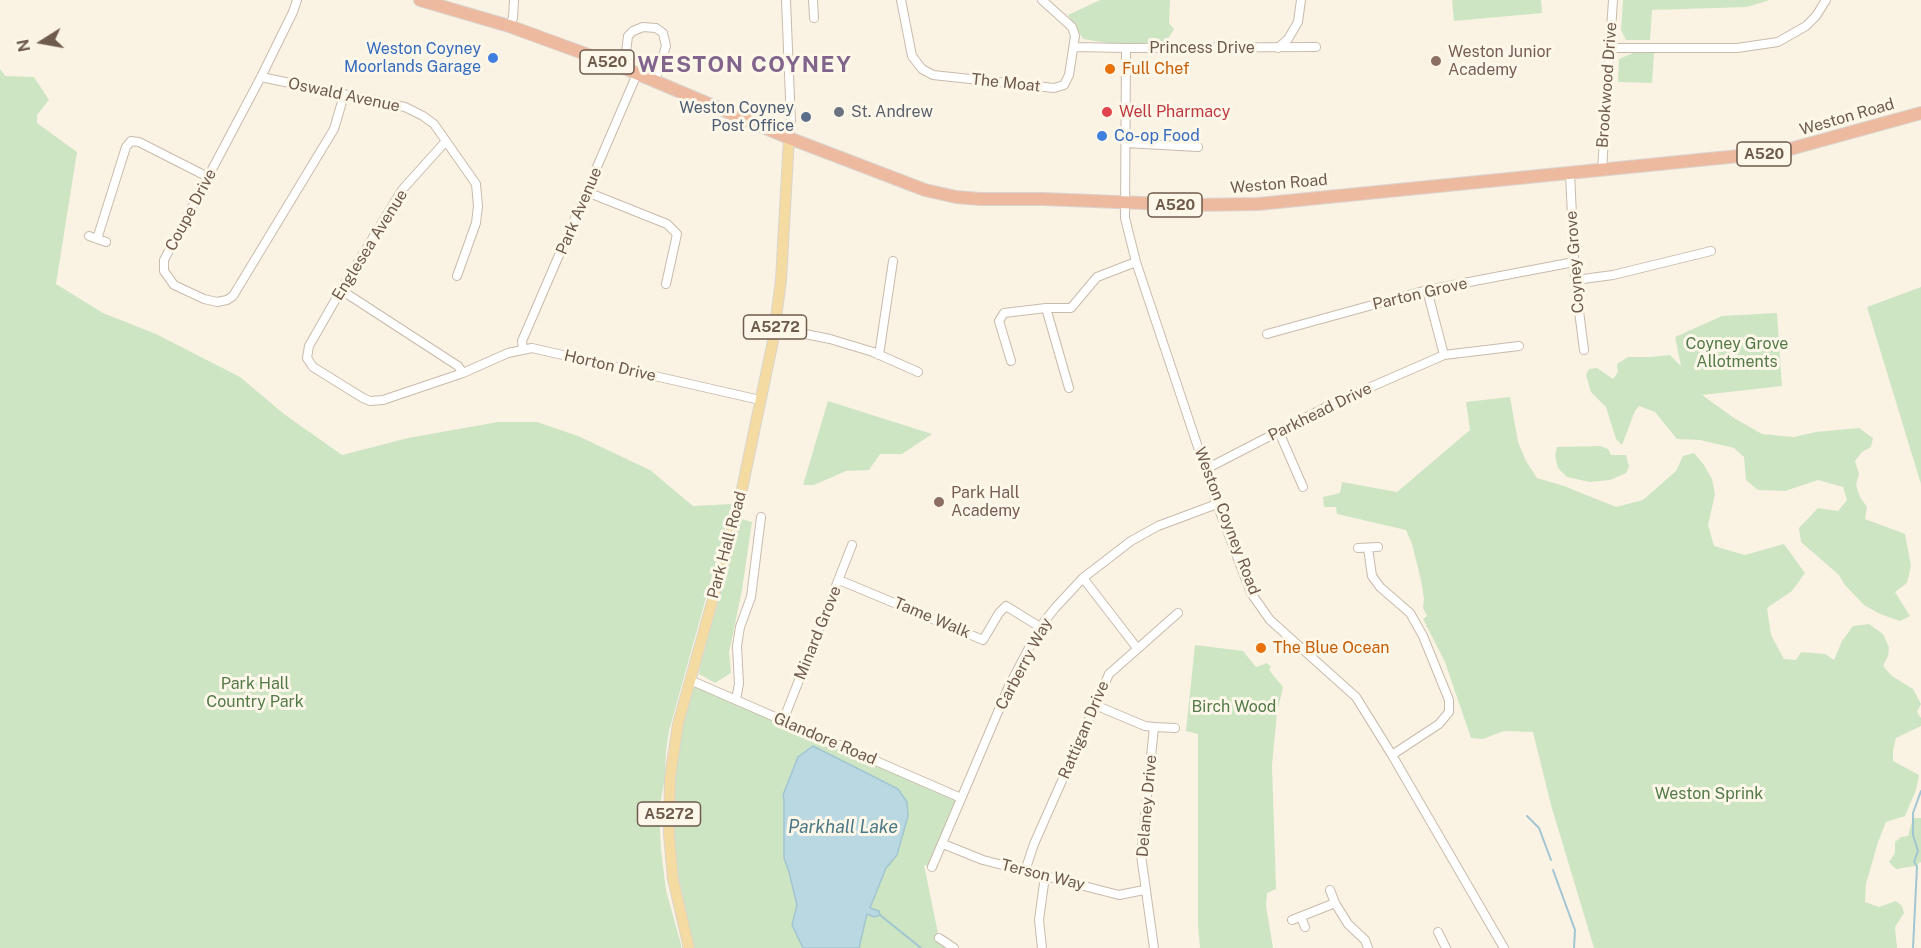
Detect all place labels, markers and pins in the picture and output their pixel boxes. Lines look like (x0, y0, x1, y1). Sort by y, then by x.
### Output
place label: Weston Coyney Moorlands Garage (344, 39, 481, 77)
place label: Weston Junior Academy (1448, 42, 1552, 80)
marker: Weston Coyney Moorlands Garage (486, 51, 500, 65)
marker: Weston Junior Academy (1429, 54, 1443, 68)
place label: Full Chef (1122, 59, 1189, 79)
marker: Full Chef (1103, 62, 1117, 76)
place label: Weston Coyney Post Office (679, 98, 794, 136)
place label: St. Andrew (851, 102, 933, 122)
place label: Well Pharmacy (1119, 102, 1230, 122)
marker: St. Andrew (832, 105, 846, 119)
marker: Well Pharmacy (1100, 105, 1114, 119)
marker: Weston Coyney Post Office (799, 110, 813, 124)
place label: Co-op Food (1114, 126, 1200, 146)
marker: Co-op Food (1095, 129, 1109, 143)
place label: Park Hall Academy (951, 483, 1020, 521)
marker: Park Hall Academy (932, 495, 946, 509)
place label: The Blue Ocean (1273, 638, 1390, 658)
marker: The Blue Ocean (1254, 641, 1268, 655)

